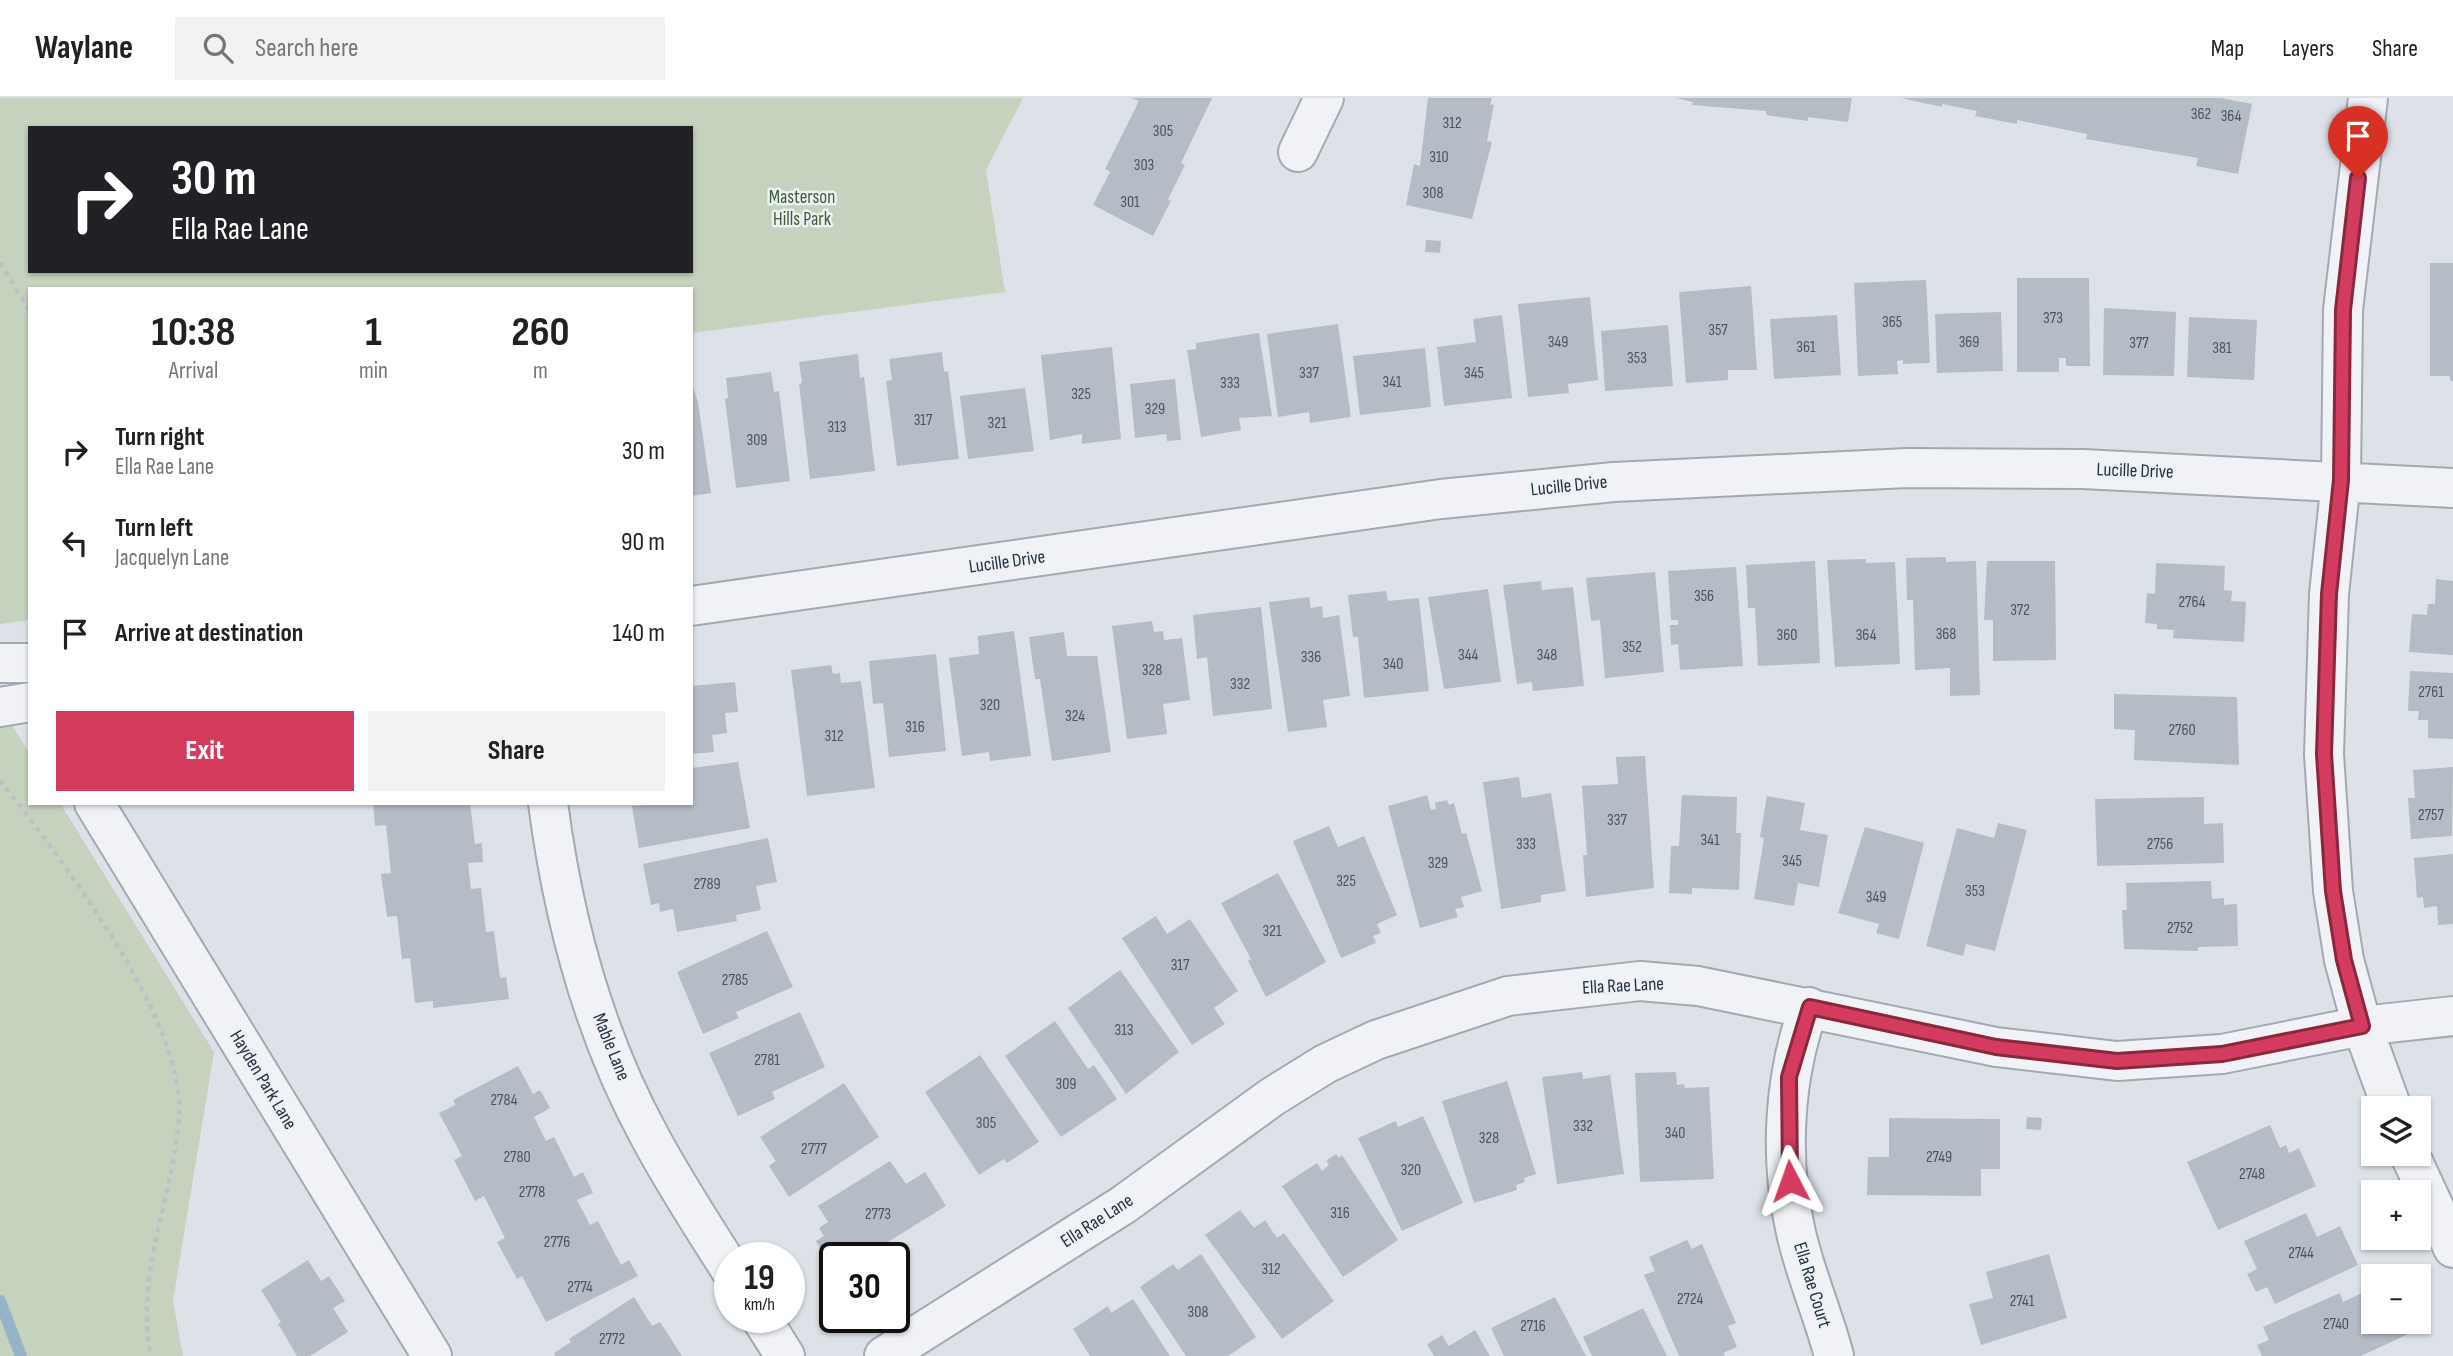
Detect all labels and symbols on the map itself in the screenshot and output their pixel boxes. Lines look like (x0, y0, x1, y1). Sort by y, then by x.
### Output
house number: 362 (2191, 105, 2211, 124)
pin (2328, 106, 2388, 178)
house number: 364 (2221, 107, 2242, 126)
house number: 312 (1442, 114, 1462, 133)
house number: 305 (1153, 122, 1173, 141)
house number: 310 (1429, 148, 1449, 167)
house number: 303 (1134, 156, 1154, 175)
house number: 308 (1423, 184, 1443, 203)
park label: Masterson Hills Park (769, 186, 835, 231)
house number: 301 (1120, 193, 1140, 212)
house number: 373 (2043, 309, 2063, 328)
house number: 365 (1882, 313, 1902, 332)
house number: 357 (1708, 321, 1728, 340)
house number: 349 (1548, 333, 1568, 352)
house number: 369 (1959, 333, 1979, 352)
house number: 377 (2129, 334, 2149, 353)
house number: 361 (1796, 338, 1816, 357)
house number: 381 (2212, 339, 2232, 358)
house number: 353 (1627, 349, 1647, 368)
house number: 337 (1299, 364, 1320, 383)
house number: 345 (1464, 364, 1484, 383)
house number: 341 (1382, 373, 1402, 392)
house number: 333 (1220, 374, 1240, 393)
house number: 325 (1071, 385, 1091, 404)
house number: 329 (1145, 400, 1165, 419)
house number: 317 (914, 411, 933, 430)
house number: 321 (988, 414, 1007, 433)
house number: 313 (827, 418, 847, 437)
house number: 309 (747, 431, 767, 450)
street label: Lucille Drive (2096, 458, 2174, 484)
street label: Lucille Drive (1530, 471, 1608, 501)
street label: Lucille Drive (967, 545, 1047, 579)
house number: 356 (1694, 587, 1714, 606)
house number: 2764 (2179, 593, 2206, 612)
house number: 372 (2010, 601, 2030, 620)
house number: 368 (1936, 625, 1956, 644)
house number: 360 (1777, 626, 1797, 645)
house number: 364 (1856, 626, 1877, 645)
house number: 352 (1622, 638, 1642, 657)
house number: 344 (1458, 646, 1478, 665)
house number: 348 (1537, 646, 1557, 665)
house number: 336 (1301, 648, 1321, 667)
house number: 340 (1383, 655, 1403, 674)
house number: 328 (1142, 661, 1162, 680)
house number: 332 (1230, 675, 1250, 694)
house number: 2761 (2418, 683, 2444, 702)
house number: 320 (980, 696, 1000, 715)
house number: 324 (1065, 707, 1085, 726)
house number: 316 (905, 718, 925, 737)
house number: 2760 (2168, 721, 2196, 740)
house number: 312 (824, 727, 844, 746)
house number: 2757 (2418, 806, 2444, 825)
house number: 337 (1607, 811, 1628, 830)
house number: 341 (1700, 831, 1720, 850)
house number: 333 (1516, 835, 1536, 854)
house number: 2756 (2147, 835, 2173, 854)
house number: 345 (1782, 852, 1802, 871)
house number: 329 (1428, 854, 1448, 873)
house number: 325 (1336, 872, 1356, 891)
house number: 2789 (693, 875, 721, 894)
house number: 353 (1965, 882, 1985, 901)
house number: 349 (1866, 888, 1886, 907)
house number: 2752 (2167, 919, 2193, 938)
house number: 321 (1263, 922, 1282, 941)
house number: 317 (1171, 956, 1190, 975)
house number: 2785 (722, 971, 748, 990)
street label: Ella Rae Lane (1582, 972, 1664, 1000)
street label: Mable Lane (587, 1010, 635, 1084)
house number: 313 (1114, 1021, 1134, 1040)
street label: Hayden Park Lane (224, 1026, 302, 1134)
house number: 2781 (754, 1051, 780, 1070)
house number: 309 (1056, 1075, 1076, 1094)
house number: 2784 (491, 1091, 518, 1110)
house number: 305 (976, 1114, 996, 1133)
house number: 332 (1573, 1117, 1593, 1136)
house number: 340 (1665, 1124, 1685, 1143)
house number: 328 (1479, 1129, 1499, 1148)
house number: 2777 (801, 1140, 828, 1159)
position arrow (1753, 1144, 1827, 1218)
house number: 2780 (503, 1148, 531, 1167)
house number: 2749 (1926, 1148, 1952, 1167)
house number: 320 (1401, 1161, 1421, 1180)
house number: 2748 (2239, 1165, 2265, 1184)
house number: 2778 (519, 1183, 545, 1202)
street label: Ella Rae Lane (1056, 1189, 1138, 1253)
house number: 316 (1330, 1204, 1350, 1223)
house number: 2773 (865, 1205, 891, 1224)
house number: 2776 (544, 1233, 570, 1252)
street label: Ella Rae Court (1788, 1240, 1836, 1331)
speed limit sign: 30 (819, 1242, 910, 1333)
house number: 2744 (2288, 1244, 2314, 1263)
house number: 312 (1261, 1260, 1281, 1279)
house number: 2774 (567, 1278, 593, 1297)
house number: 2724 (1677, 1290, 1703, 1309)
house number: 2741 (2010, 1292, 2035, 1311)
house number: 308 (1188, 1303, 1208, 1322)
house number: 2740 (2323, 1315, 2349, 1334)
house number: 2716 (1520, 1317, 1546, 1336)
house number: 2772 (599, 1330, 625, 1349)

